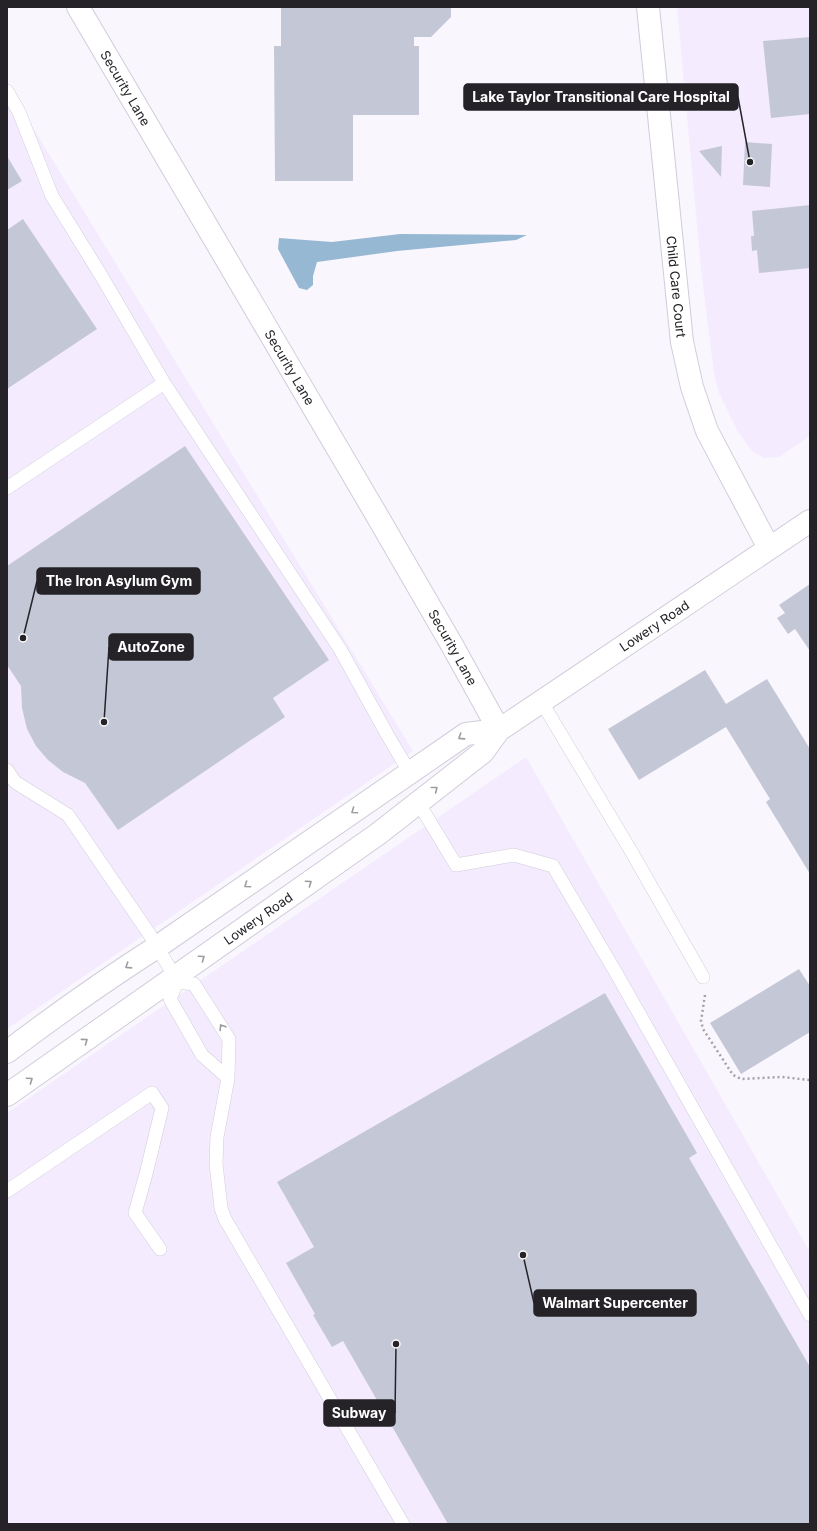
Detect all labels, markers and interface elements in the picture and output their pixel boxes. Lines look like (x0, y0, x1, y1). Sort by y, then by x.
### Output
street label: Security Lane (97, 47, 154, 129)
callout: Lake Taylor Transitional Care Hospital (464, 84, 738, 110)
text: Lake Taylor Transitional Care Hospital (472, 88, 730, 105)
street label: Child Care Court (663, 235, 689, 338)
street label: Security Lane (261, 327, 318, 408)
callout: The Iron Asylum Gym (37, 568, 200, 594)
text: The Iron Asylum Gym (46, 572, 192, 589)
street label: Lowery Road (616, 597, 692, 655)
street label: Security Lane (425, 606, 481, 688)
callout: AutoZone (109, 634, 193, 660)
text: AutoZone (117, 638, 185, 655)
one-way arrow (458, 733, 465, 740)
one-way arrow (431, 786, 438, 793)
one-way arrow (351, 806, 358, 814)
one-way arrow (244, 880, 251, 888)
one-way arrow (304, 881, 311, 888)
street label: Lowery Road (221, 889, 296, 948)
one-way arrow (198, 956, 205, 963)
one-way arrow (125, 961, 132, 968)
one-way arrow (219, 1025, 226, 1032)
one-way arrow (80, 1039, 87, 1046)
one-way arrow (26, 1077, 33, 1084)
callout: Walmart Supercenter (534, 1290, 696, 1316)
text: Walmart Supercenter (542, 1294, 688, 1311)
callout: Subway (324, 1400, 395, 1426)
text: Subway (332, 1404, 387, 1421)

